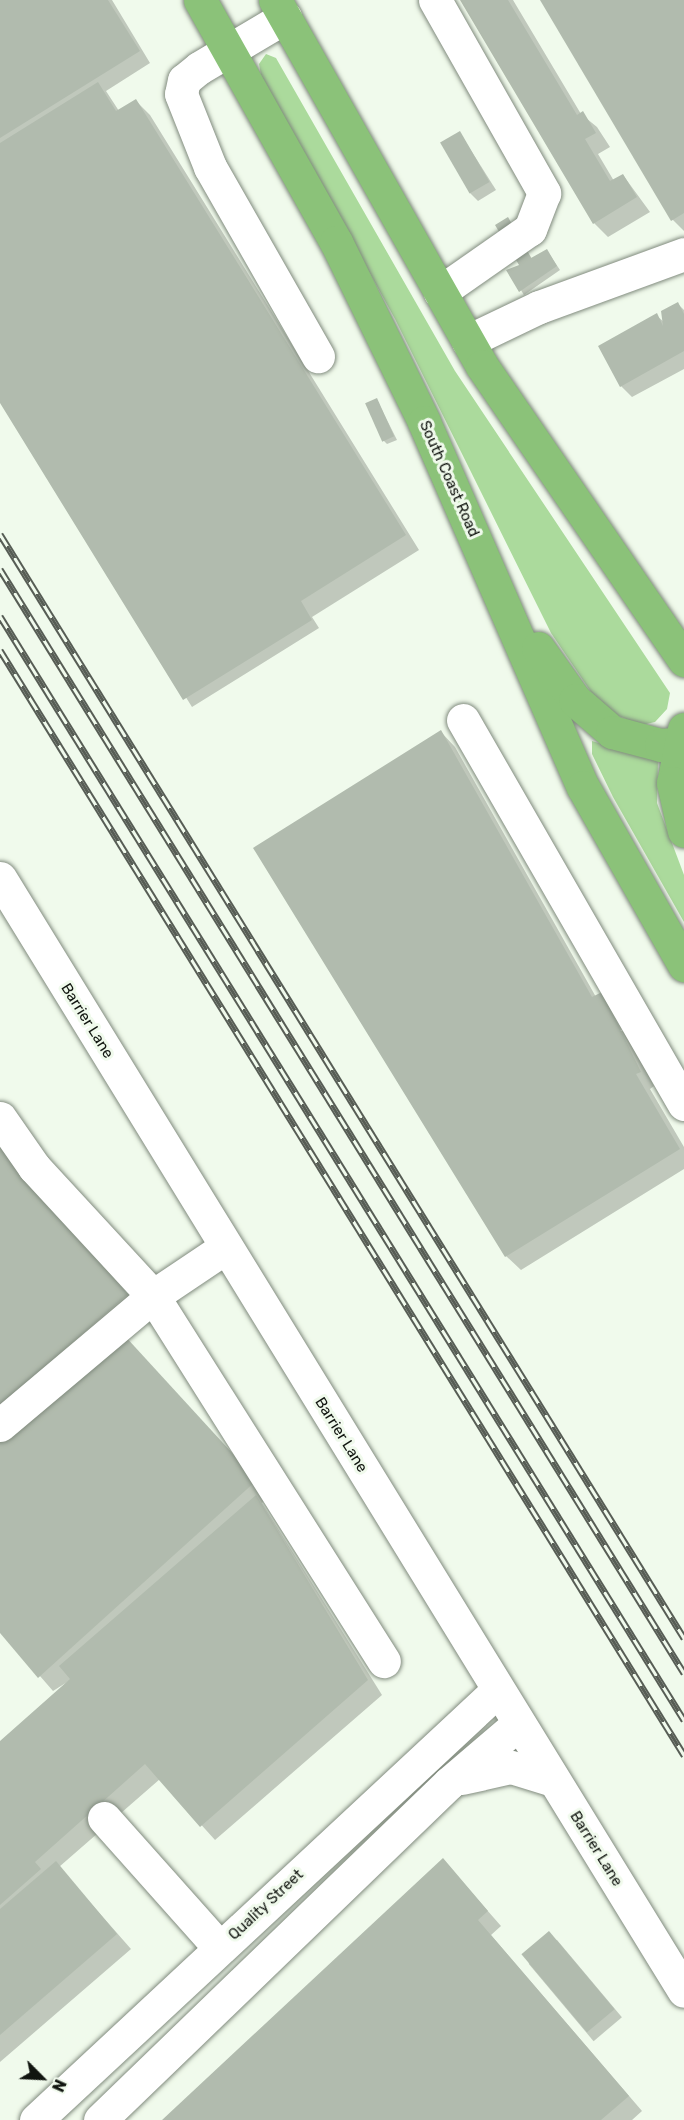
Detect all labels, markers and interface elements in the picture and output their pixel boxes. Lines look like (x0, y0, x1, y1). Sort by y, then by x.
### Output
street label: South Coast Road (415, 418, 483, 540)
street label: Barrier Lane (57, 980, 117, 1062)
street label: Barrier Lane (311, 1394, 371, 1476)
street label: Barrier Lane (566, 1808, 626, 1890)
street label: Quality Street (225, 1866, 307, 1944)
north arrow (12, 2048, 72, 2108)
text: N (48, 2076, 70, 2095)

